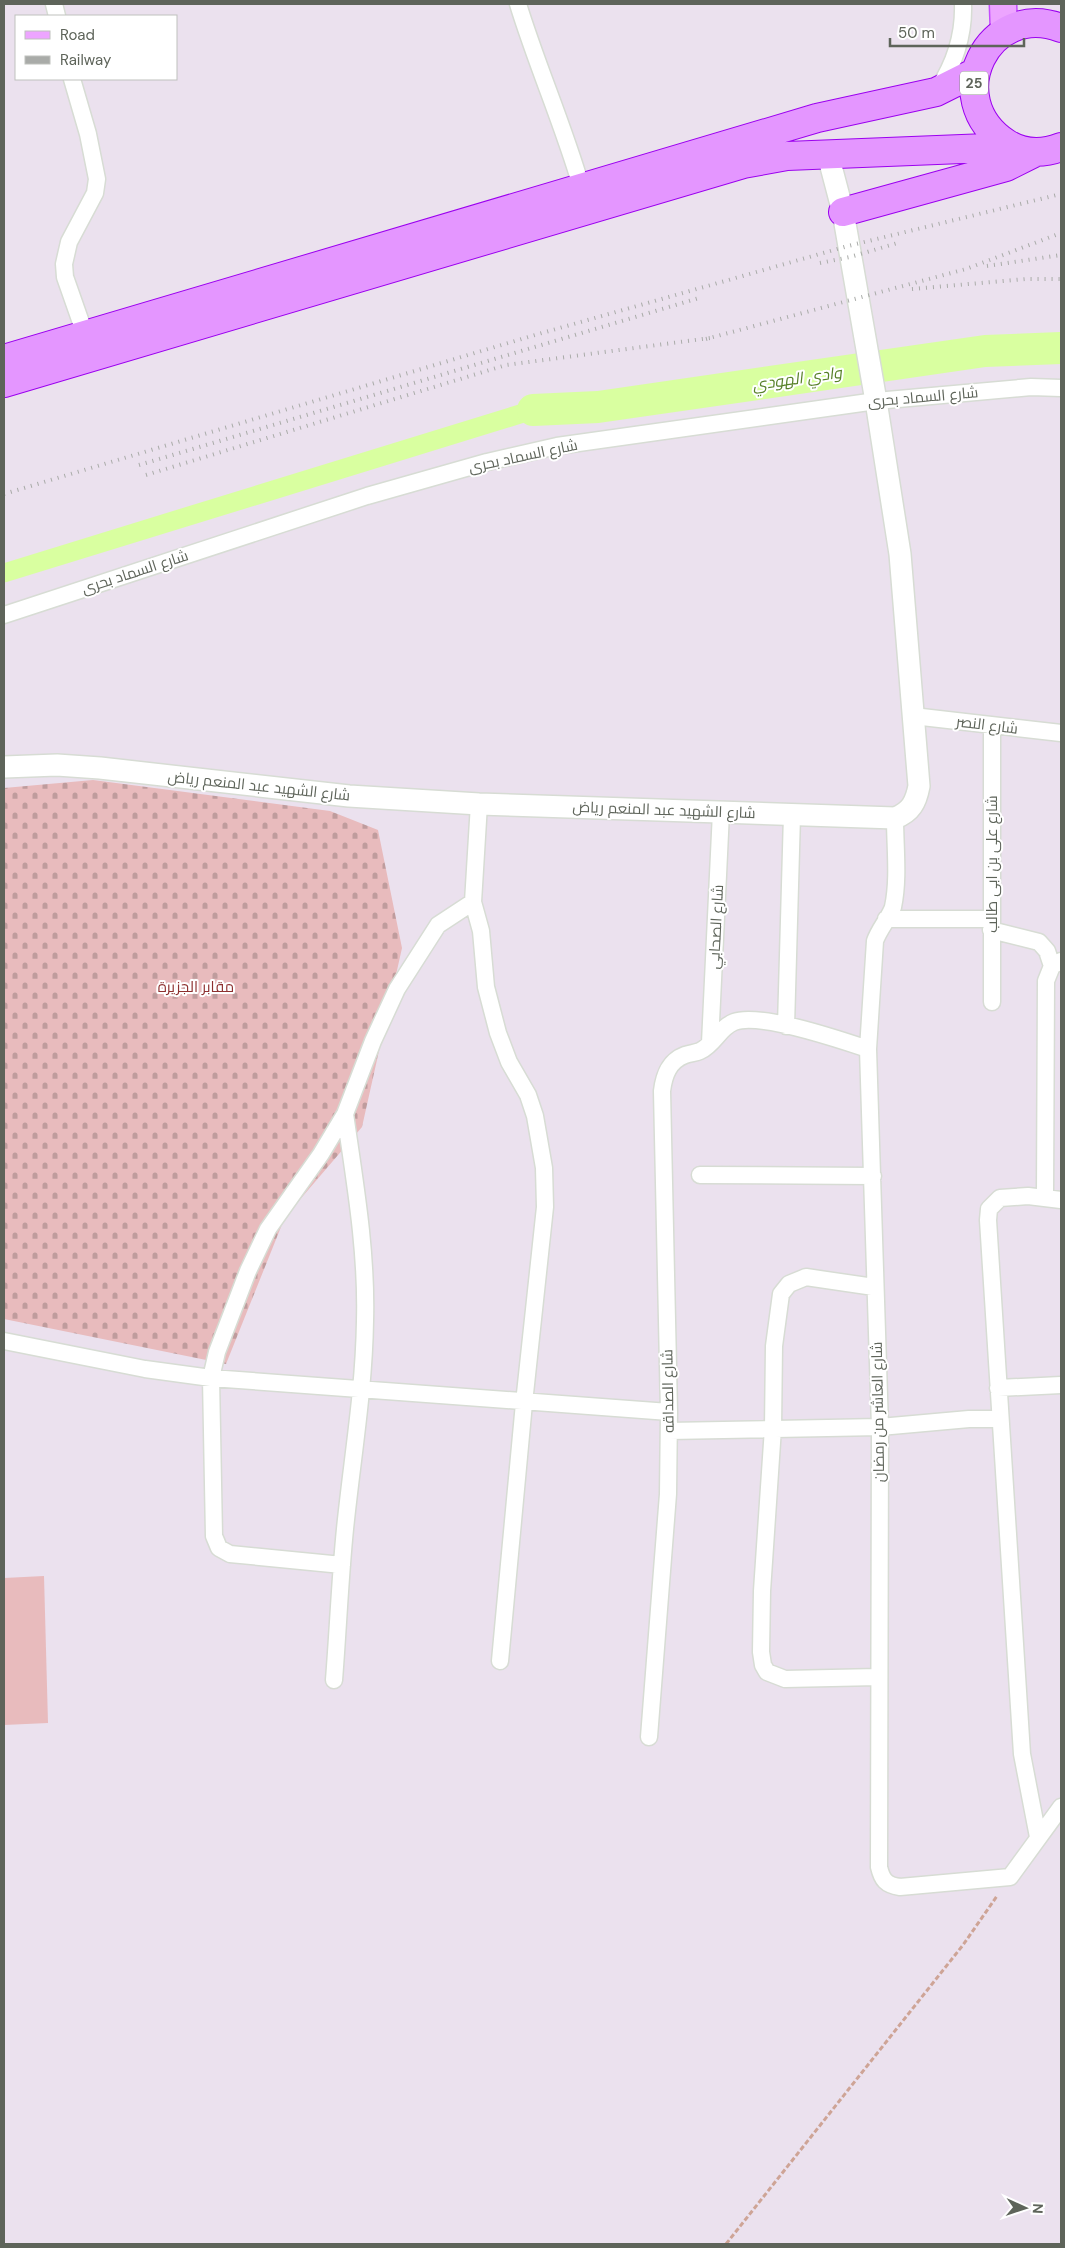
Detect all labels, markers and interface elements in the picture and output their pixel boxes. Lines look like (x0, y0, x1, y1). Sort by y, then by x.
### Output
legend (15, 15, 178, 80)
scale bar (890, 15, 1024, 47)
text: 50 m (898, 23, 935, 43)
text: Road (60, 25, 95, 45)
text: Railway (60, 50, 112, 70)
road number: 25 (960, 72, 988, 95)
water label: وادي الهودي (751, 362, 845, 397)
street label: شارع السماد بحرى (867, 382, 979, 413)
street label: شارع السماد بحرى (467, 435, 580, 478)
street label: شارع السماد بحرى (79, 545, 191, 600)
street label: شارع النصر (954, 711, 1019, 740)
street label: شارع الشهيد عبد المنعم رياض (167, 766, 351, 807)
street label: شارع على بن ابى طالب (982, 795, 1003, 933)
street label: شارع الشهيد عبد المنعم رياض (572, 797, 756, 824)
street label: شارع الصحابي (704, 884, 730, 970)
park label: مقابر الجزيرة (158, 977, 234, 997)
street label: شارع العاشر من رمضان (867, 1341, 890, 1483)
street label: شارع الصداقه (657, 1349, 680, 1433)
north arrow (1000, 2183, 1050, 2233)
text: N (1029, 2203, 1047, 2214)

